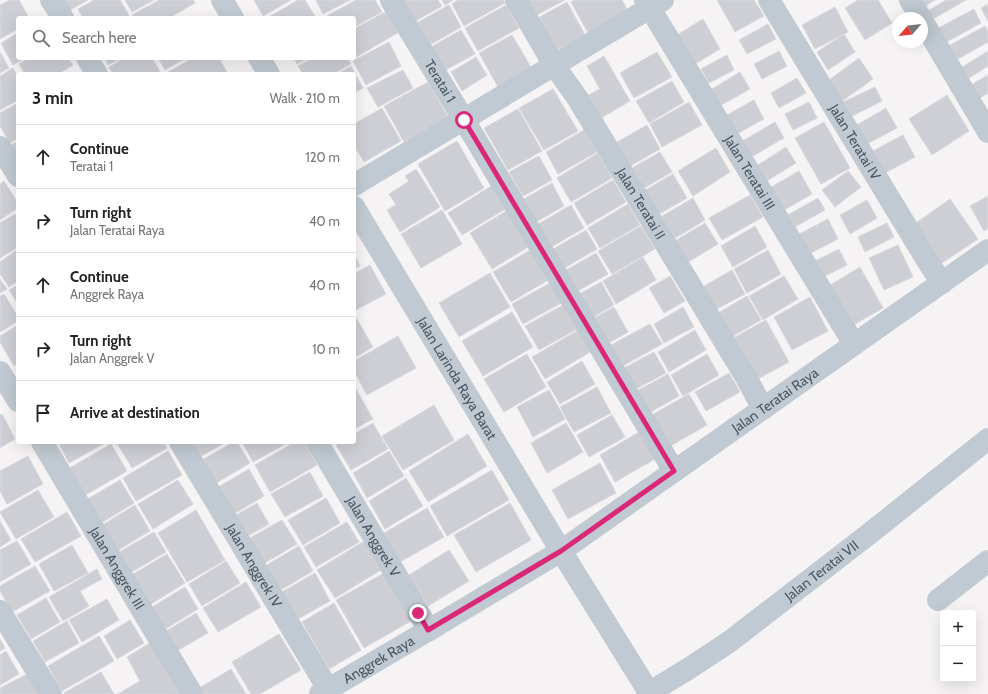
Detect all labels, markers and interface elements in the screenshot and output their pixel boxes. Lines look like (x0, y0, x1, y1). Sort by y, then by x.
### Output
north arrow (892, 12, 928, 48)
search box (16, 16, 356, 60)
icon: search (30, 27, 52, 49)
text: Search here (62, 29, 137, 47)
street label: Teratai 1 (421, 57, 460, 106)
text: 3 min (32, 88, 73, 108)
text: Walk · 210 m (270, 90, 340, 106)
street label: Jalan Teratai IV (825, 100, 885, 183)
route start (455, 111, 473, 129)
street label: Jalan Teratai III (720, 131, 779, 213)
text: Continue (70, 140, 129, 158)
icon: ahead (32, 146, 54, 168)
text: 120 m (306, 149, 340, 165)
text: Teratai 1 (70, 158, 113, 174)
street label: Jalan Teratai II (612, 164, 670, 243)
text: Turn right (70, 204, 131, 222)
icon: right (32, 210, 54, 232)
text: 40 m (309, 213, 340, 229)
text: Jalan Teratai Raya (70, 222, 164, 238)
text: Continue (70, 268, 129, 286)
icon: ahead (32, 274, 54, 296)
text: 40 m (309, 277, 340, 293)
text: Anggrek Raya (70, 286, 144, 302)
street label: Jalan Larinda Raya Barat (413, 313, 501, 443)
text: Turn right (70, 332, 131, 350)
icon: right (32, 338, 54, 360)
text: 10 m (312, 341, 340, 357)
text: Jalan Anggrek V (70, 350, 154, 366)
street label: Jalan Teratai Raya (727, 363, 822, 437)
icon: arrive (32, 402, 54, 424)
text: Arrive at destination (70, 404, 200, 422)
street label: Jalan Anggrek V (342, 492, 405, 581)
street label: Jalan Anggrek IV (221, 519, 286, 611)
street label: Jalan Anggrek III (85, 523, 149, 613)
street label: Jalan Teratai VII (780, 536, 862, 606)
route end (409, 604, 427, 622)
map controls (940, 610, 976, 682)
button: + (940, 610, 976, 646)
street label: Anggrek Raya (340, 631, 418, 688)
button: − (940, 646, 976, 682)

